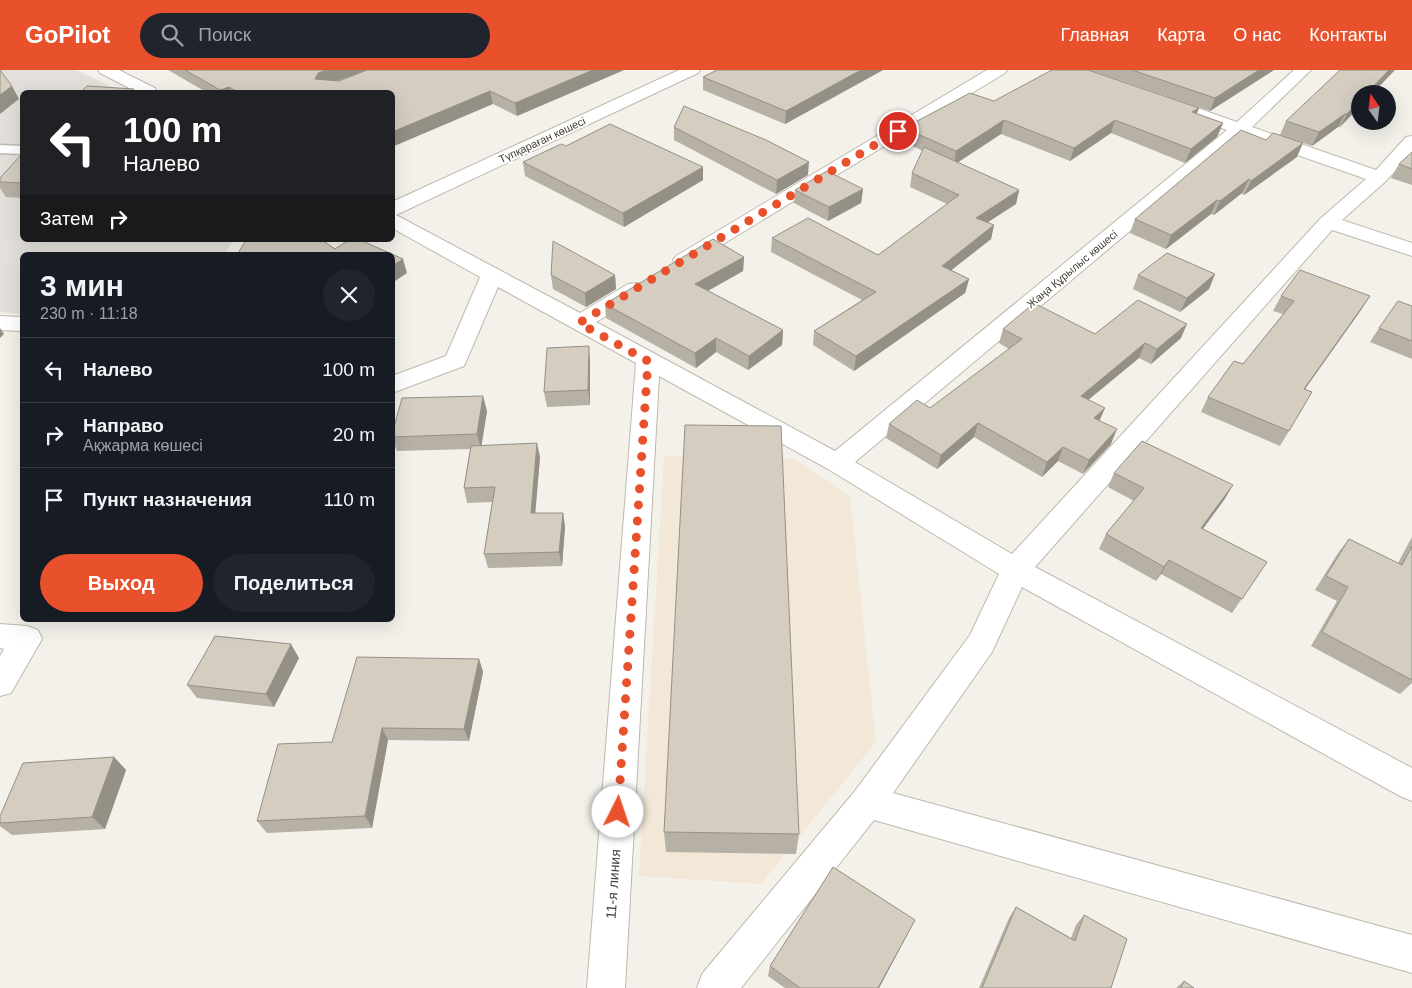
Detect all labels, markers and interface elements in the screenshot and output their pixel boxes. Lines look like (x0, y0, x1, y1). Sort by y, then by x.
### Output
search box (140, 13, 490, 58)
text: GoPilot (25, 21, 110, 48)
icon: search (158, 21, 186, 49)
text: Поиск (198, 24, 251, 45)
text: Главная (1061, 25, 1129, 45)
text: Карта (1157, 25, 1205, 45)
text: О нас (1233, 25, 1281, 45)
text: Контакты (1309, 25, 1387, 45)
north arrow (1351, 85, 1396, 130)
map controls (1351, 85, 1396, 130)
icon: left (40, 110, 105, 175)
text: 100 m (123, 110, 222, 149)
pin (877, 110, 919, 152)
street label: Түпқараған көшесі (497, 115, 587, 165)
icon: arrive (884, 117, 912, 145)
text: Налево (123, 151, 200, 176)
icon: right (104, 205, 132, 233)
text: Затем (40, 208, 94, 229)
street label: Жаңа Құрылыс көшесі (1024, 228, 1120, 310)
text: 3 мин (40, 269, 124, 302)
button: close (323, 269, 375, 321)
text: 230 m · 11:18 (40, 305, 138, 322)
icon: left (40, 356, 68, 384)
text: Налево (83, 359, 153, 380)
text: 100 m (322, 359, 375, 380)
text: Направо (83, 415, 164, 436)
icon: right (40, 421, 68, 449)
text: 20 m (333, 424, 375, 445)
text: Ақжарма көшесі (83, 437, 203, 454)
icon: arrive (40, 486, 68, 514)
text: Пункт назначения (83, 489, 252, 510)
text: 110 m (324, 489, 375, 510)
button: Выход (40, 554, 203, 612)
button: Поделиться (213, 554, 375, 612)
position arrow (591, 785, 643, 837)
street label: 11-я линия (603, 849, 623, 919)

